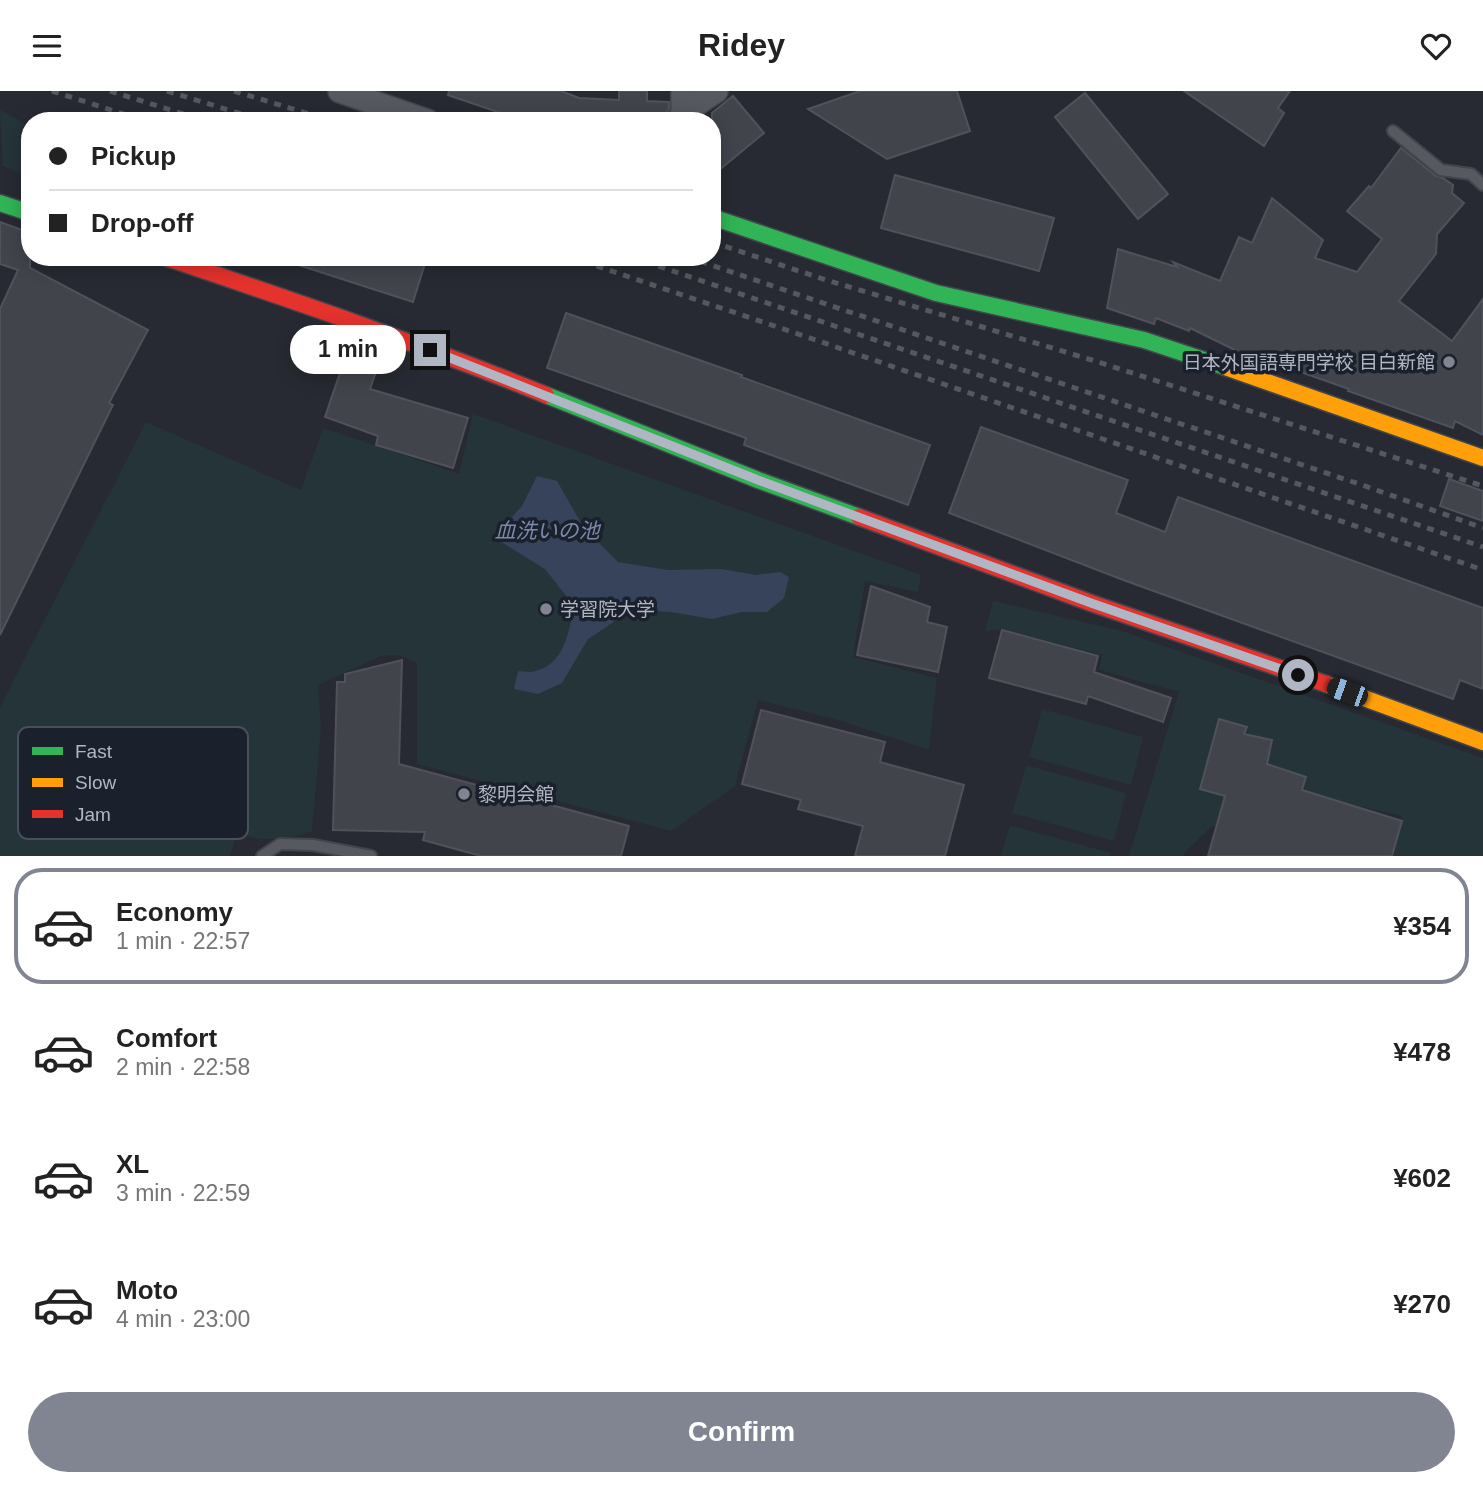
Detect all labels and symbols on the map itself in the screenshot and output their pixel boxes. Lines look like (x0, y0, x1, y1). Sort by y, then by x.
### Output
callout: 1 min (290, 325, 406, 375)
route end (414, 334, 446, 366)
place label: 日本外国語専門学校 目白新館 (1183, 352, 1435, 373)
marker: 日本外国語専門学校 目白新館 (1441, 354, 1457, 370)
water label: 血洗いの池 (495, 519, 601, 542)
place label: 学習院大学 (560, 599, 655, 620)
marker: 学習院大学 (538, 601, 554, 617)
route start (1282, 659, 1314, 691)
car (1324, 675, 1371, 709)
legend (18, 727, 248, 839)
text: Fast (75, 741, 113, 762)
text: Slow (75, 772, 116, 793)
place label: 黎明会館 (478, 784, 554, 805)
marker: 黎明会館 (456, 786, 472, 802)
text: Jam (75, 804, 111, 825)

